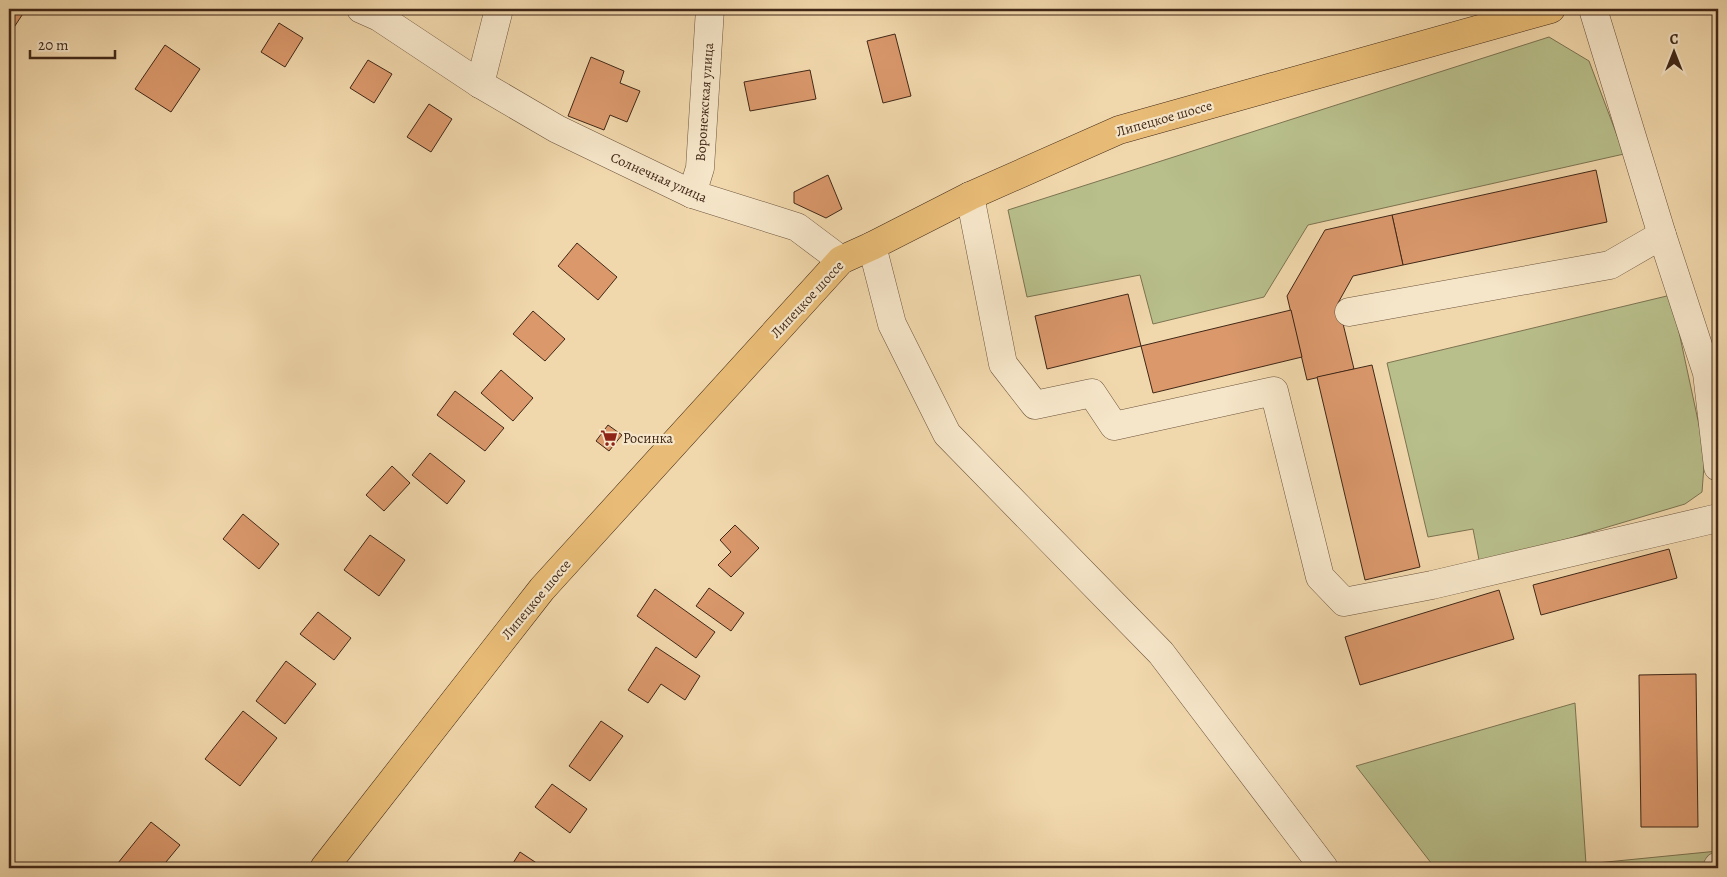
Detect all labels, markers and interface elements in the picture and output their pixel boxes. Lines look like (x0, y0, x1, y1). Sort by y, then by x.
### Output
scale bar (30, 28, 115, 60)
north arrow (1650, 28, 1700, 78)
text: С (1670, 30, 1679, 49)
text: 20 m (38, 35, 69, 55)
street label: Воронежская улица (691, 41, 718, 162)
street label: Липецкое шоссе (1114, 96, 1214, 141)
street label: Солнечная улица (608, 148, 710, 207)
street label: Липецкое шоссе (767, 257, 848, 342)
supermarket icon: Росинка (599, 428, 619, 448)
place label: Росинка (623, 429, 674, 448)
street label: Липецкое шоссе (497, 555, 576, 643)

